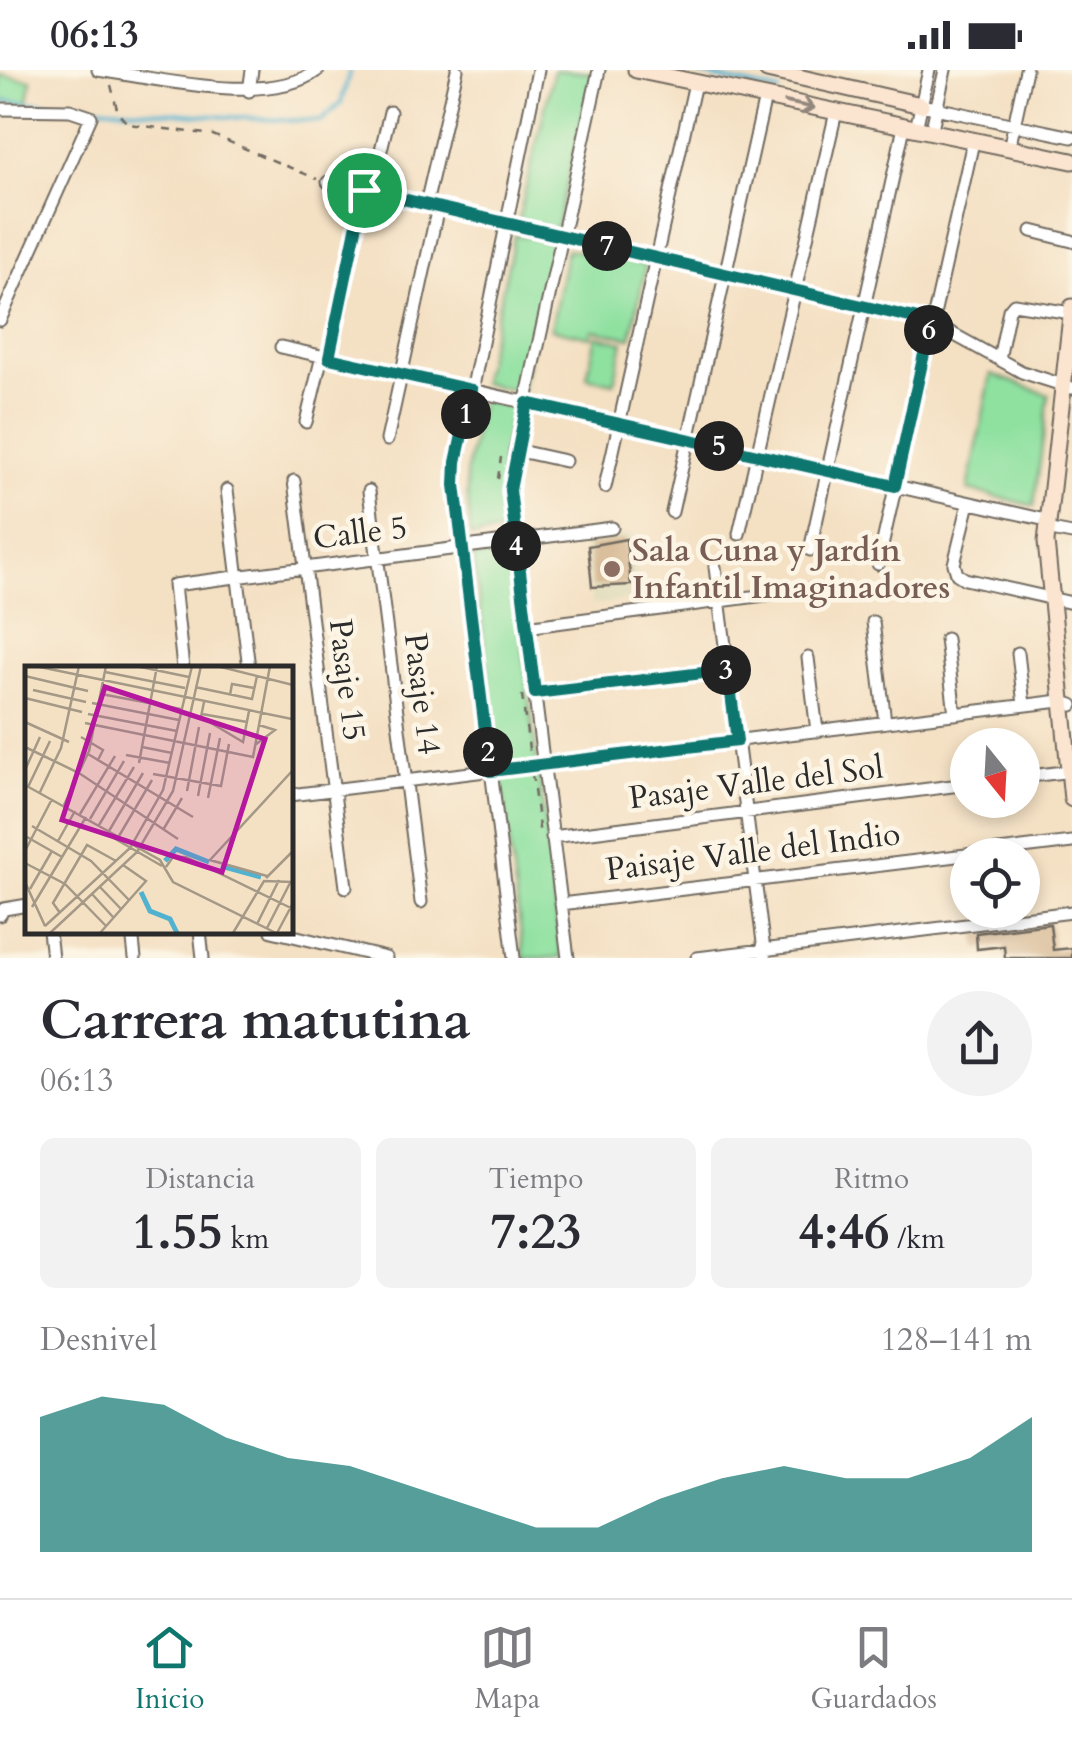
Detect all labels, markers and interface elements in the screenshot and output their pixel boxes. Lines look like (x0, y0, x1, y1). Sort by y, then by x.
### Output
text: 06:13 (50, 9, 139, 61)
one-way arrow (783, 96, 815, 115)
pin (322, 148, 407, 233)
icon: arrive (337, 163, 392, 218)
pin: 7 (582, 221, 632, 271)
text: 7 (600, 227, 614, 265)
pin: 6 (904, 305, 954, 355)
text: 6 (922, 311, 936, 349)
pin: 1 (441, 389, 491, 439)
text: 1 (459, 395, 473, 433)
pin: 5 (694, 421, 744, 471)
text: 5 (712, 427, 726, 465)
street label: Calle 5 (311, 505, 409, 561)
pin: 4 (491, 521, 541, 571)
text: 4 (509, 527, 523, 565)
place label: Sala Cuna y Jardín Infantil Imaginadores (632, 529, 950, 610)
marker: Sala Cuna y Jardín Infantil Imaginadores (601, 558, 623, 580)
street label: Pasaje 15 (318, 617, 376, 743)
street label: Pasaje 14 (393, 631, 451, 757)
pin: 3 (701, 645, 751, 695)
text: 3 (719, 651, 733, 689)
inset map (25, 666, 292, 933)
pin: 2 (463, 727, 513, 777)
north arrow (950, 728, 1040, 818)
map controls (950, 728, 1040, 928)
text: 2 (481, 733, 495, 771)
street label: Pasaje Valle del Sol (626, 746, 886, 820)
street label: Paisaje Valle del Indio (603, 812, 903, 892)
button: locate (950, 838, 1040, 928)
text: Carrera matutina (40, 984, 471, 1058)
button: share (927, 991, 1032, 1096)
text: 06:13 (40, 1059, 114, 1103)
text: Distancia (146, 1160, 255, 1198)
text: Tiempo (489, 1160, 583, 1198)
text: Ritmo (834, 1160, 909, 1198)
text: 1.55 (132, 1198, 223, 1266)
text: 7:23 (490, 1198, 582, 1266)
text: 4:46 (798, 1198, 890, 1266)
text: km (223, 1220, 269, 1258)
text: /km (890, 1220, 945, 1258)
text: Desnivel (40, 1318, 157, 1362)
text: 128–141 m (880, 1318, 1032, 1362)
tab: Inicio (135, 1620, 204, 1718)
tab: Mapa (475, 1620, 540, 1718)
tab: Guardados (811, 1620, 937, 1718)

